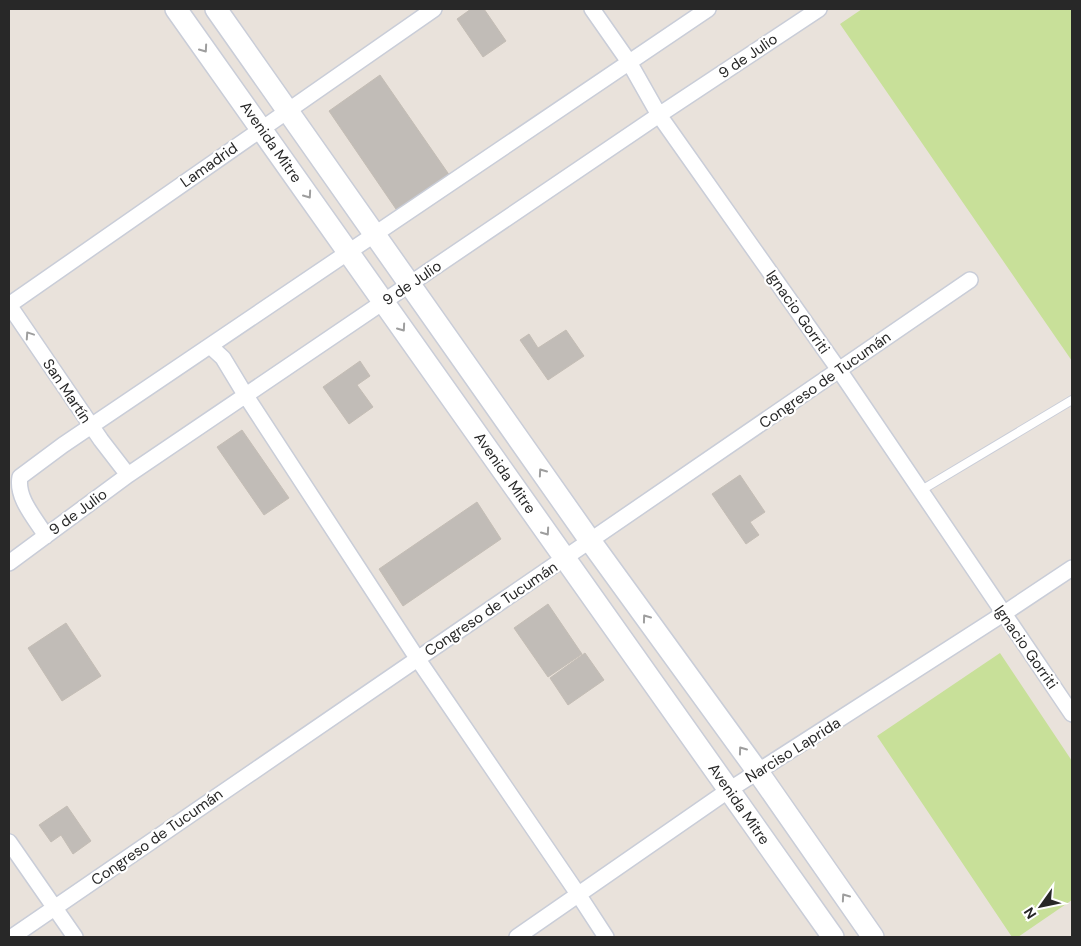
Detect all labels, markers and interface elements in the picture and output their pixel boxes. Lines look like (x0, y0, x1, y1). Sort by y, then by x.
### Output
street label: 9 de Julio (715, 29, 782, 83)
one-way arrow (198, 43, 207, 52)
street label: Avenida Mitre (236, 97, 306, 187)
street label: Lamadrid (176, 138, 242, 192)
one-way arrow (302, 190, 311, 199)
street label: 9 de Julio (379, 256, 446, 310)
street label: Ignacio Gorriti (762, 266, 834, 358)
one-way arrow (396, 322, 405, 332)
street label: Congreso de Tucumán (755, 327, 895, 433)
one-way arrow (26, 331, 36, 340)
street label: San Martín (38, 355, 96, 427)
street label: Avenida Mitre (470, 428, 540, 518)
one-way arrow (539, 468, 548, 478)
street label: 9 de Julio (45, 484, 111, 540)
one-way arrow (541, 526, 549, 535)
street label: Congreso de Tucumán (421, 557, 561, 661)
street label: Ignacio Gorriti (990, 601, 1062, 693)
one-way arrow (643, 615, 652, 624)
street label: Narciso Laprida (742, 713, 844, 787)
one-way arrow (739, 746, 748, 756)
street label: Avenida Mitre (704, 759, 774, 849)
street label: Congreso de Tucumán (87, 784, 227, 890)
north arrow (1016, 881, 1066, 931)
one-way arrow (842, 893, 851, 903)
text: N (1020, 904, 1040, 922)

